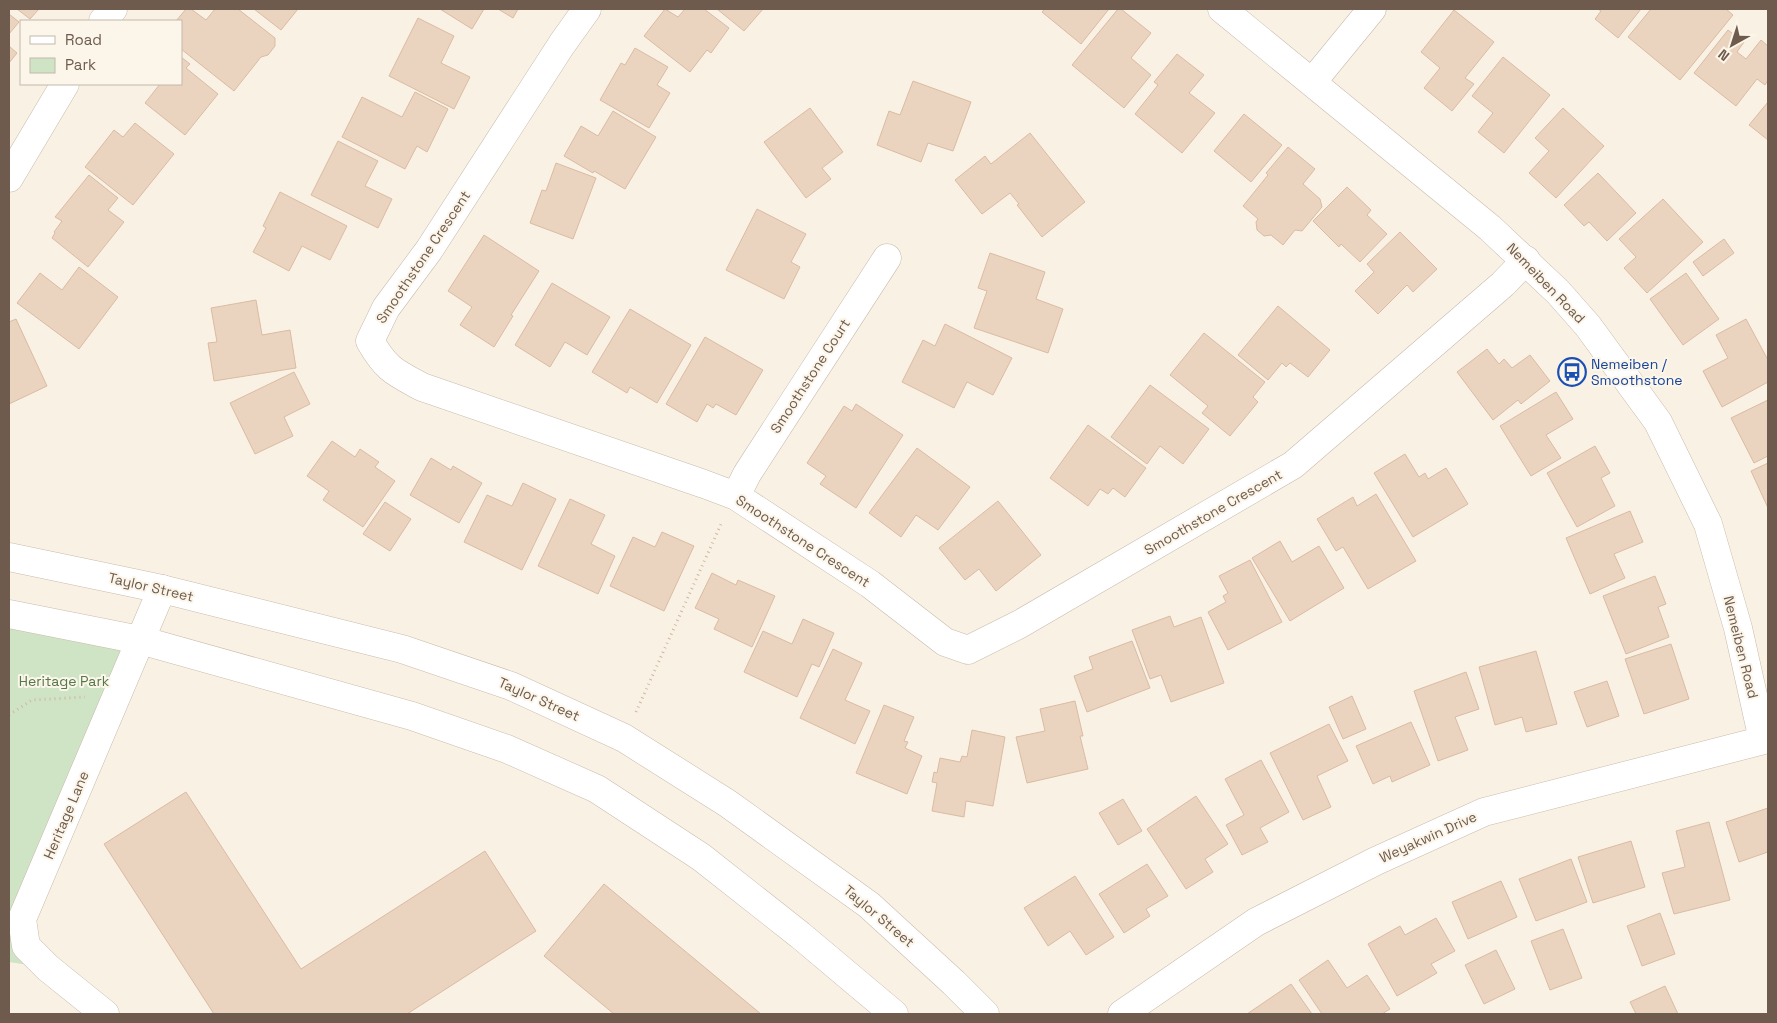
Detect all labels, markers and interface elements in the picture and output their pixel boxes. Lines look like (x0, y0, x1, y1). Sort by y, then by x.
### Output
legend (20, 20, 182, 85)
north arrow (1707, 20, 1757, 70)
text: Road (65, 30, 102, 49)
text: N (1715, 45, 1733, 65)
text: Park (65, 55, 96, 74)
street label: Smoothstone Crescent (372, 187, 474, 327)
street label: Nemeiben Road (1503, 239, 1589, 327)
street label: Smoothstone Court (766, 315, 854, 437)
place label: Nemeiben / Smoothstone (1591, 355, 1683, 389)
bus stop icon: Nemeiben / Smoothstone (1557, 357, 1587, 387)
street label: Smoothstone Crescent (1141, 465, 1285, 559)
street label: Smoothstone Crescent (733, 491, 873, 591)
street label: Taylor Street (106, 568, 196, 606)
street label: Nemeiben Road (1720, 594, 1762, 700)
park label: Heritage Park (19, 672, 110, 690)
street label: Taylor Street (496, 673, 582, 725)
street label: Heritage Lane (39, 768, 93, 862)
street label: Weyakwin Drive (1376, 807, 1480, 867)
street label: Taylor Street (840, 881, 918, 951)

